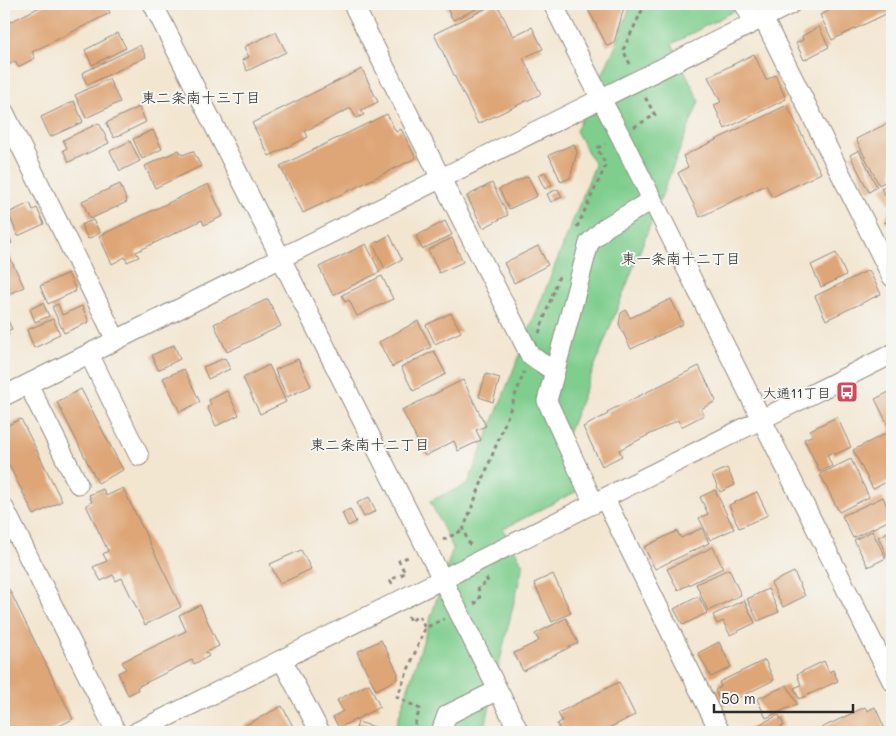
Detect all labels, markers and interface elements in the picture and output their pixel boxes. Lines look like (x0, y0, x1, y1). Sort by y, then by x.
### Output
district label: 東二条南十三丁目 (141, 87, 261, 107)
district label: 東一条南十二丁目 (621, 248, 741, 268)
bus stop icon: 大通11丁目 (835, 380, 859, 404)
place label: 大通11丁目 (762, 383, 831, 402)
district label: 東二条南十二丁目 (310, 434, 430, 454)
scale bar (714, 681, 852, 713)
text: 50 m (721, 688, 756, 708)

